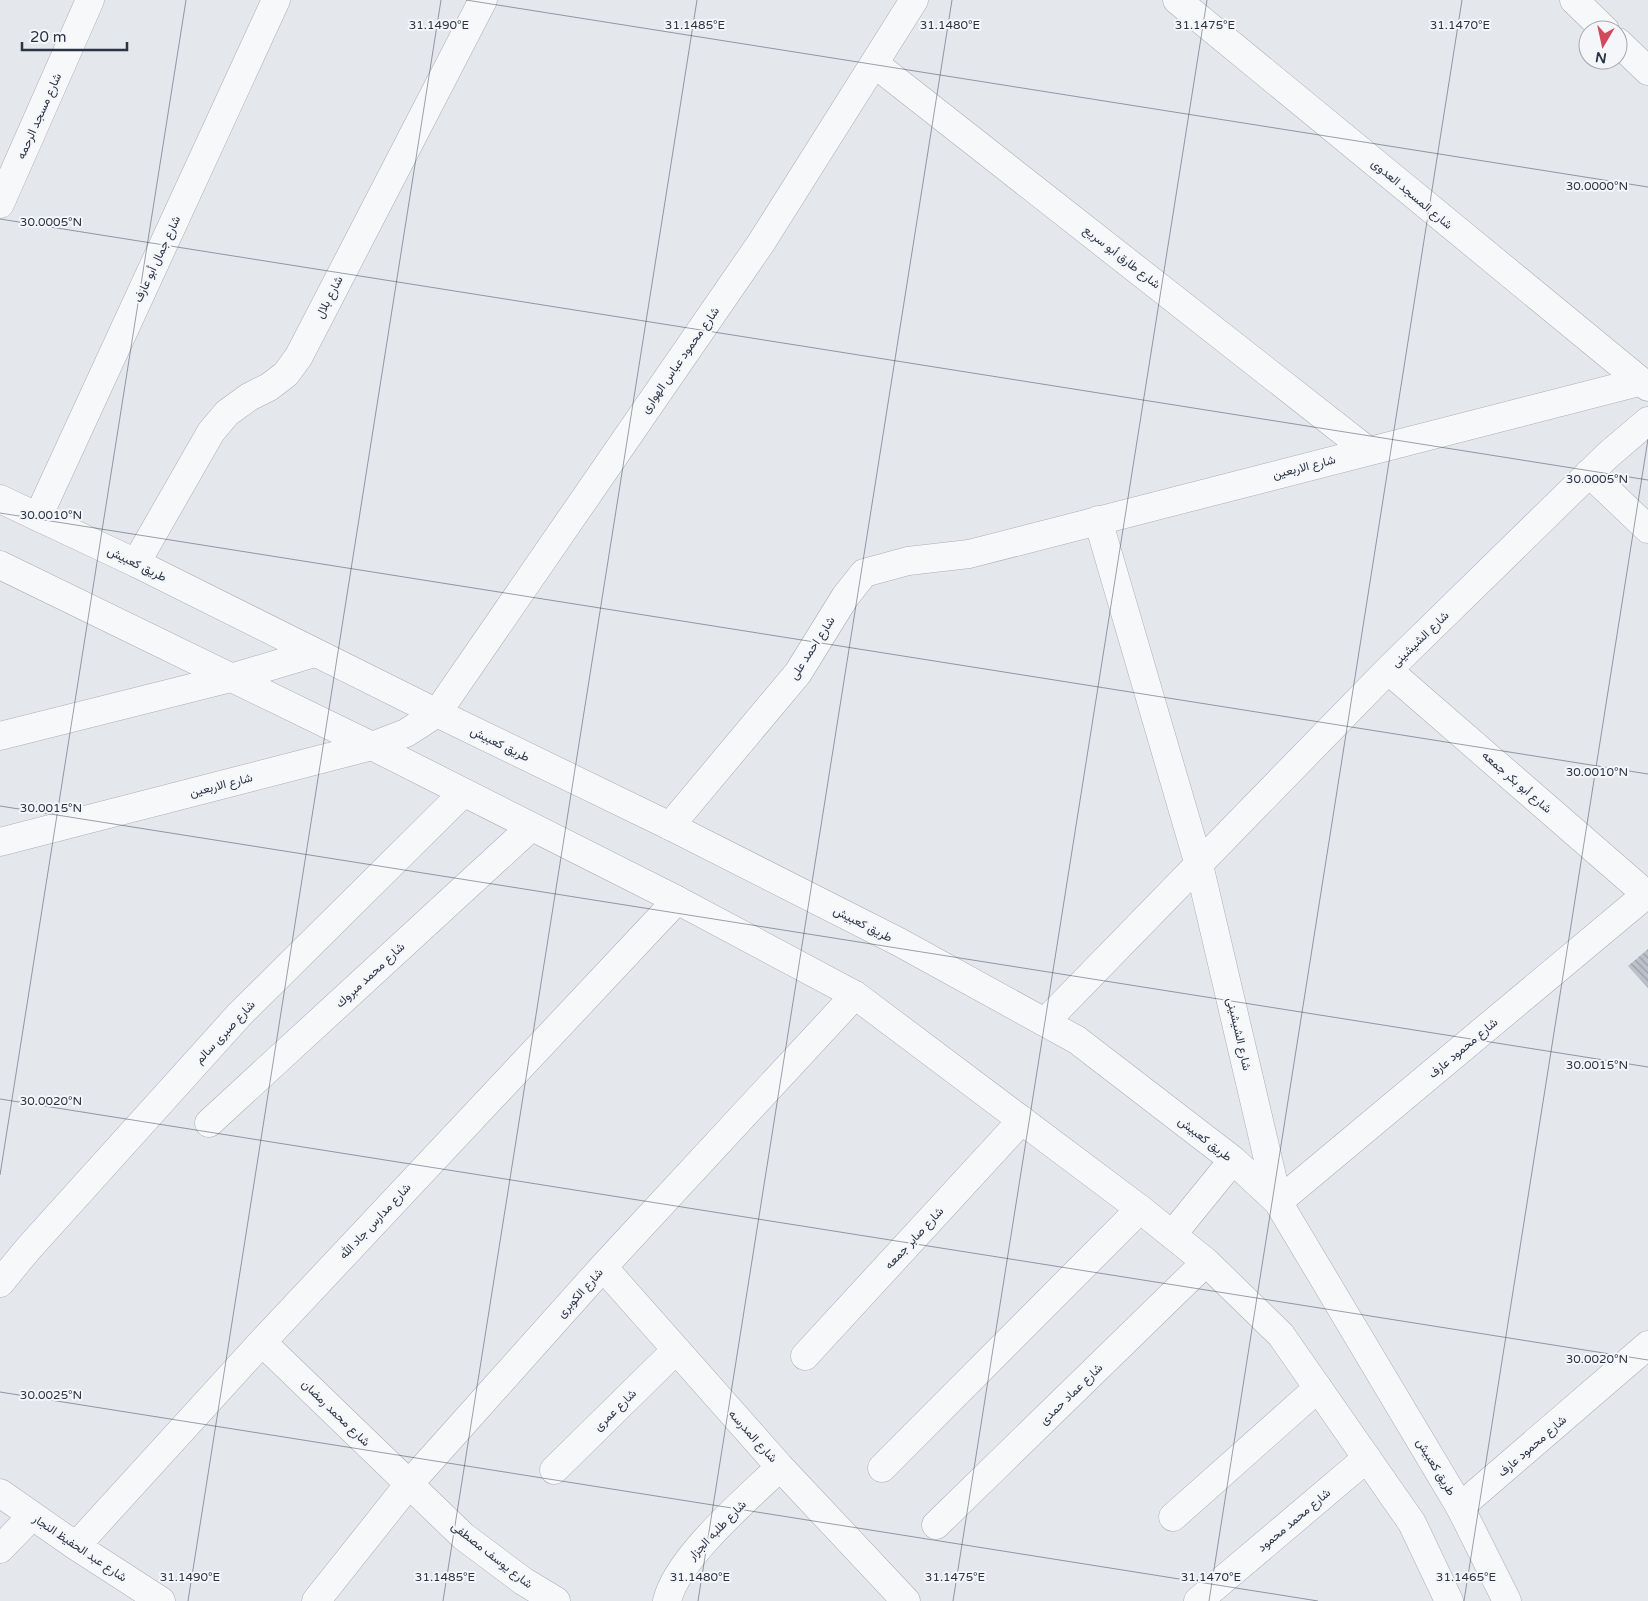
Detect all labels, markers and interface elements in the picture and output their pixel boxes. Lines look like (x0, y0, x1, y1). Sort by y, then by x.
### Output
text: 31.1490°E (409, 18, 470, 32)
text: 31.1485°E (665, 18, 725, 32)
text: 31.1480°E (920, 18, 981, 32)
text: 31.1475°E (1175, 18, 1235, 32)
text: 31.1470°E (1430, 18, 1491, 32)
scale bar (22, 20, 128, 52)
north arrow (1578, 20, 1628, 70)
text: 20 m (30, 28, 67, 46)
text: N (1594, 48, 1608, 67)
street label: شارع مسجد الرحمه (14, 71, 66, 162)
street label: شارع المسجد العدوى (1367, 156, 1455, 234)
text: 30.0000°N (1566, 179, 1628, 193)
street label: شارع جمال أبو عارف (131, 213, 185, 305)
text: 30.0005°N (20, 215, 82, 229)
street label: شارع طارق أبو سريع (1079, 223, 1163, 293)
street label: شارع بلال (312, 273, 347, 321)
street label: شارع محمود عباس الهوارى (638, 304, 724, 417)
street label: شارع الاربعين (1271, 452, 1337, 484)
text: 30.0005°N (1566, 472, 1628, 486)
text: 30.0010°N (20, 508, 82, 522)
street label: طريق كعبيش (105, 544, 169, 585)
street label: شارع الشيشينى (1388, 608, 1453, 671)
street label: شارع احمد على (786, 614, 839, 683)
street label: طريق كعبيش (468, 724, 532, 765)
street label: شارع أبو بكر جمعه (1478, 748, 1555, 817)
text: 30.0010°N (1566, 765, 1628, 779)
street label: شارع الاربعين (188, 770, 254, 802)
text: 30.0015°N (20, 801, 82, 815)
street label: طريق كعبيش (831, 903, 895, 946)
street label: شارع محمد مبروك (333, 939, 409, 1012)
street label: شارع الشيشينى (1222, 996, 1254, 1072)
street label: شارع صبرى سالم (192, 997, 259, 1068)
street label: شارع محمود عارف (1426, 1015, 1502, 1083)
text: 30.0015°N (1566, 1058, 1628, 1072)
text: 30.0020°N (20, 1094, 82, 1108)
street label: طريق كعبيش (1175, 1114, 1235, 1165)
street label: شارع مدارس جاد الله (336, 1180, 415, 1263)
street label: شارع صابر جمعه (882, 1204, 948, 1273)
street label: شارع الكوبرى (554, 1265, 607, 1322)
text: 30.0020°N (1566, 1352, 1628, 1366)
street label: شارع عماد حمدى (1037, 1360, 1107, 1429)
street label: شارع محمد رمضان (298, 1377, 373, 1451)
street label: شارع عمرى (591, 1386, 640, 1435)
text: 30.0025°N (20, 1388, 82, 1402)
street label: شارع المدرسه (724, 1407, 780, 1466)
street label: شارع محمود عارف (1495, 1413, 1570, 1481)
street label: طريق كعبيش (1413, 1436, 1459, 1499)
street label: شارع محمد محمود (1255, 1485, 1335, 1556)
street label: شارع طلبه الجزار (684, 1497, 750, 1565)
street label: شارع عبد الحفيظ النجار (29, 1511, 129, 1586)
street label: شارع يوسف مصطفى (447, 1519, 535, 1593)
text: 31.1490°E (160, 1570, 221, 1584)
text: 31.1485°E (415, 1570, 475, 1584)
text: 31.1480°E (670, 1570, 731, 1584)
text: 31.1475°E (925, 1570, 985, 1584)
text: 31.1470°E (1181, 1570, 1242, 1584)
text: 31.1465°E (1436, 1570, 1496, 1584)

